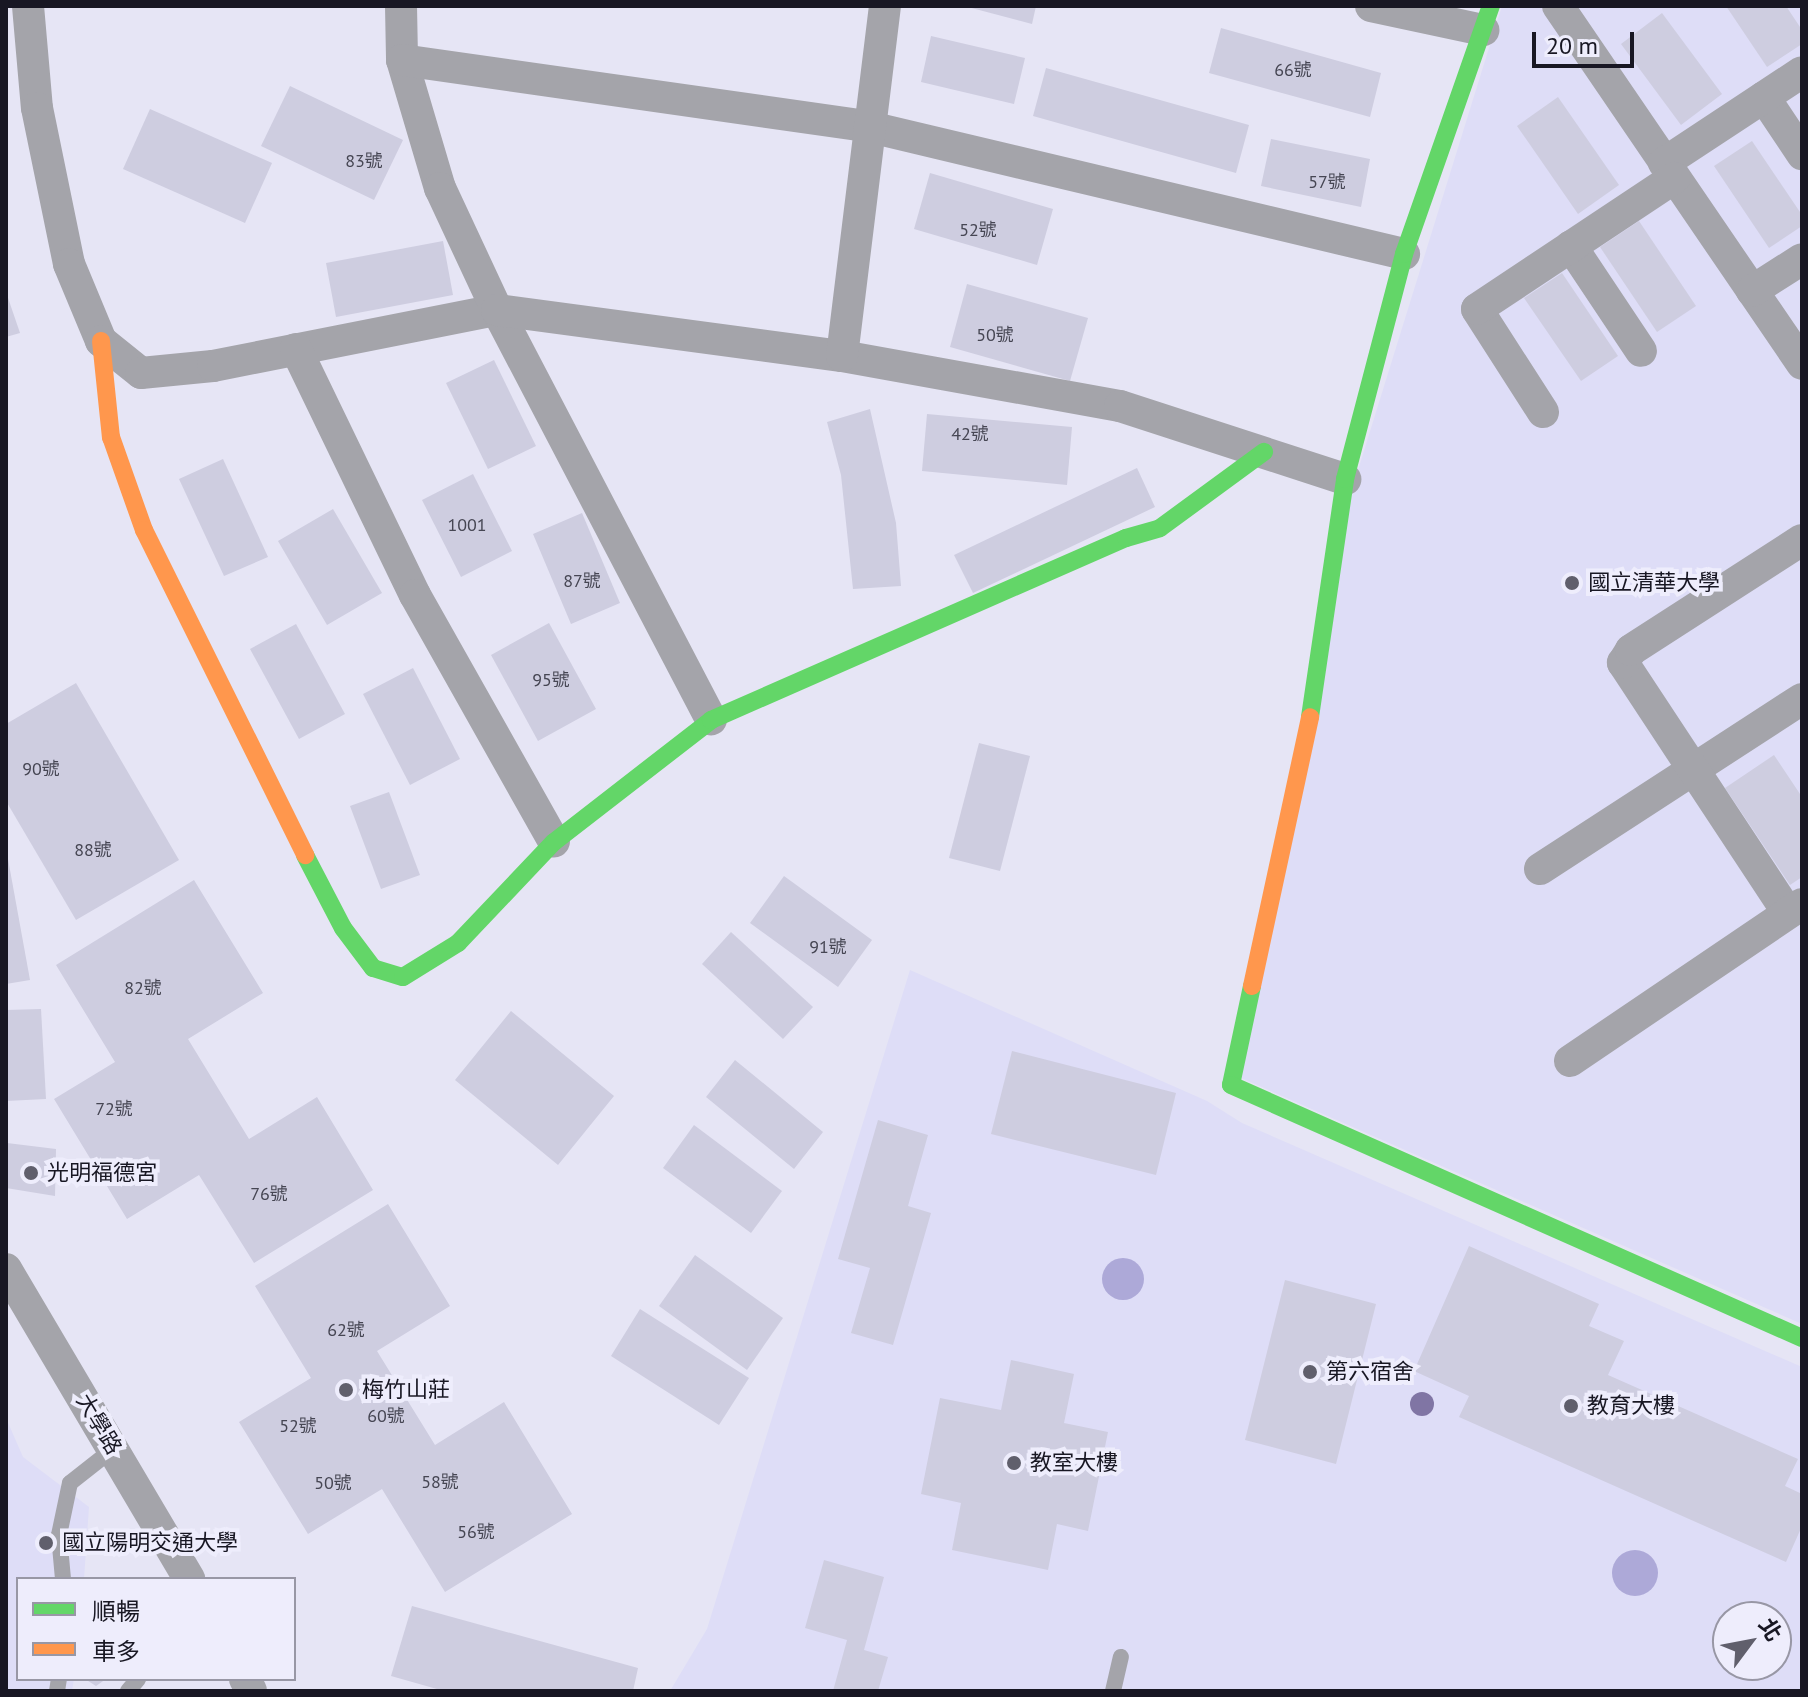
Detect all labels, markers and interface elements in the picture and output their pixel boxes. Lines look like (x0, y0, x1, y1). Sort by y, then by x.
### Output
scale bar (1536, 16, 1638, 66)
text: 20 m (1546, 30, 1598, 61)
house number: 66號 (1274, 59, 1312, 81)
house number: 83號 (345, 150, 383, 172)
house number: 57號 (1308, 171, 1346, 193)
house number: 52號 (959, 219, 997, 241)
house number: 50號 (976, 324, 1014, 346)
house number: 42號 (951, 423, 989, 445)
house number: 1001 (447, 514, 487, 536)
house number: 87號 (563, 570, 601, 592)
place label: 國立清華大學 (1588, 570, 1720, 596)
marker: 國立清華大學 (1563, 574, 1581, 592)
house number: 95號 (532, 669, 570, 691)
house number: 90號 (22, 758, 60, 780)
house number: 88號 (74, 839, 112, 861)
house number: 91號 (809, 936, 847, 958)
house number: 82號 (124, 977, 162, 999)
house number: 72號 (95, 1098, 133, 1120)
place label: 光明福德宮 (47, 1160, 157, 1186)
marker: 光明福德宮 (22, 1164, 40, 1182)
house number: 76號 (250, 1183, 288, 1205)
house number: 62號 (327, 1319, 365, 1341)
place label: 第六宿舍 (1326, 1359, 1414, 1385)
marker: 第六宿舍 (1301, 1363, 1319, 1381)
place label: 梅竹山莊 (362, 1377, 450, 1403)
marker: 梅竹山莊 (337, 1381, 355, 1399)
street label: 大學路 (71, 1389, 127, 1459)
place label: 教育大樓 (1587, 1393, 1675, 1419)
marker: 教育大樓 (1562, 1397, 1580, 1415)
house number: 60號 (367, 1405, 405, 1427)
house number: 52號 (279, 1415, 317, 1437)
place label: 教室大樓 (1030, 1450, 1118, 1476)
marker: 教室大樓 (1005, 1454, 1023, 1472)
house number: 58號 (421, 1471, 459, 1493)
house number: 50號 (314, 1472, 352, 1494)
house number: 56號 (457, 1521, 495, 1543)
place label: 國立陽明交通大學 (62, 1530, 238, 1556)
marker: 國立陽明交通大學 (37, 1534, 55, 1552)
legend (16, 1577, 296, 1681)
text: 順暢 (92, 1596, 140, 1627)
north arrow (1712, 1601, 1792, 1681)
text: 北 (1753, 1613, 1788, 1646)
text: 車多 (92, 1636, 140, 1667)

